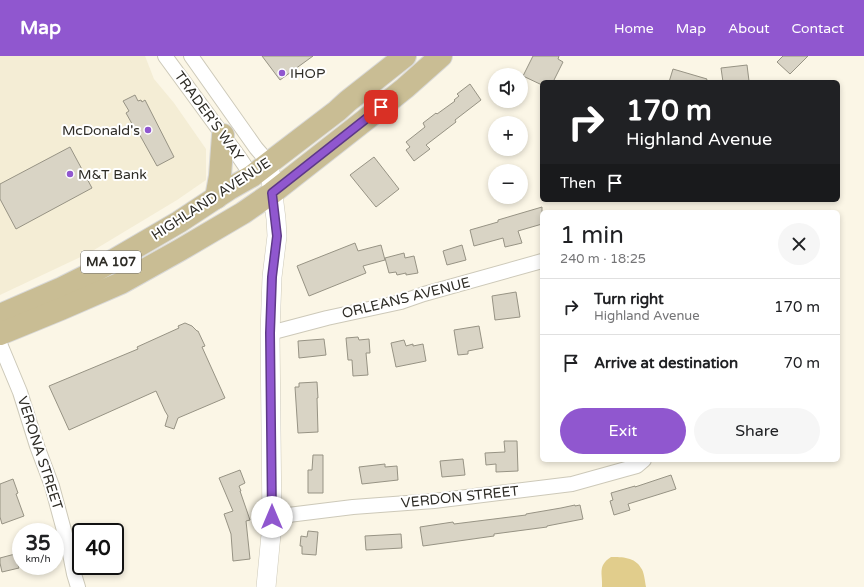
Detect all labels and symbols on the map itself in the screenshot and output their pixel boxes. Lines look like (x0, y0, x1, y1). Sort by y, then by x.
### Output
place label: IHOP (290, 65, 325, 82)
street label: TRADER'S WAY (171, 68, 247, 164)
marker: IHOP (277, 68, 287, 78)
pin (364, 90, 398, 124)
place label: McDonald's (62, 122, 140, 139)
marker: McDonald's (143, 125, 153, 135)
street label: HIGHLAND AVENUE (148, 154, 274, 244)
place label: M&T Bank (78, 166, 147, 183)
marker: M&T Bank (65, 169, 75, 179)
road number: MA 107 (81, 251, 141, 273)
street label: ORLEANS AVENUE (340, 274, 472, 322)
street label: VERONA STREET (14, 394, 67, 512)
street label: VERDON STREET (400, 482, 520, 512)
position arrow (251, 496, 293, 538)
speed limit sign: 40 (72, 523, 124, 575)

